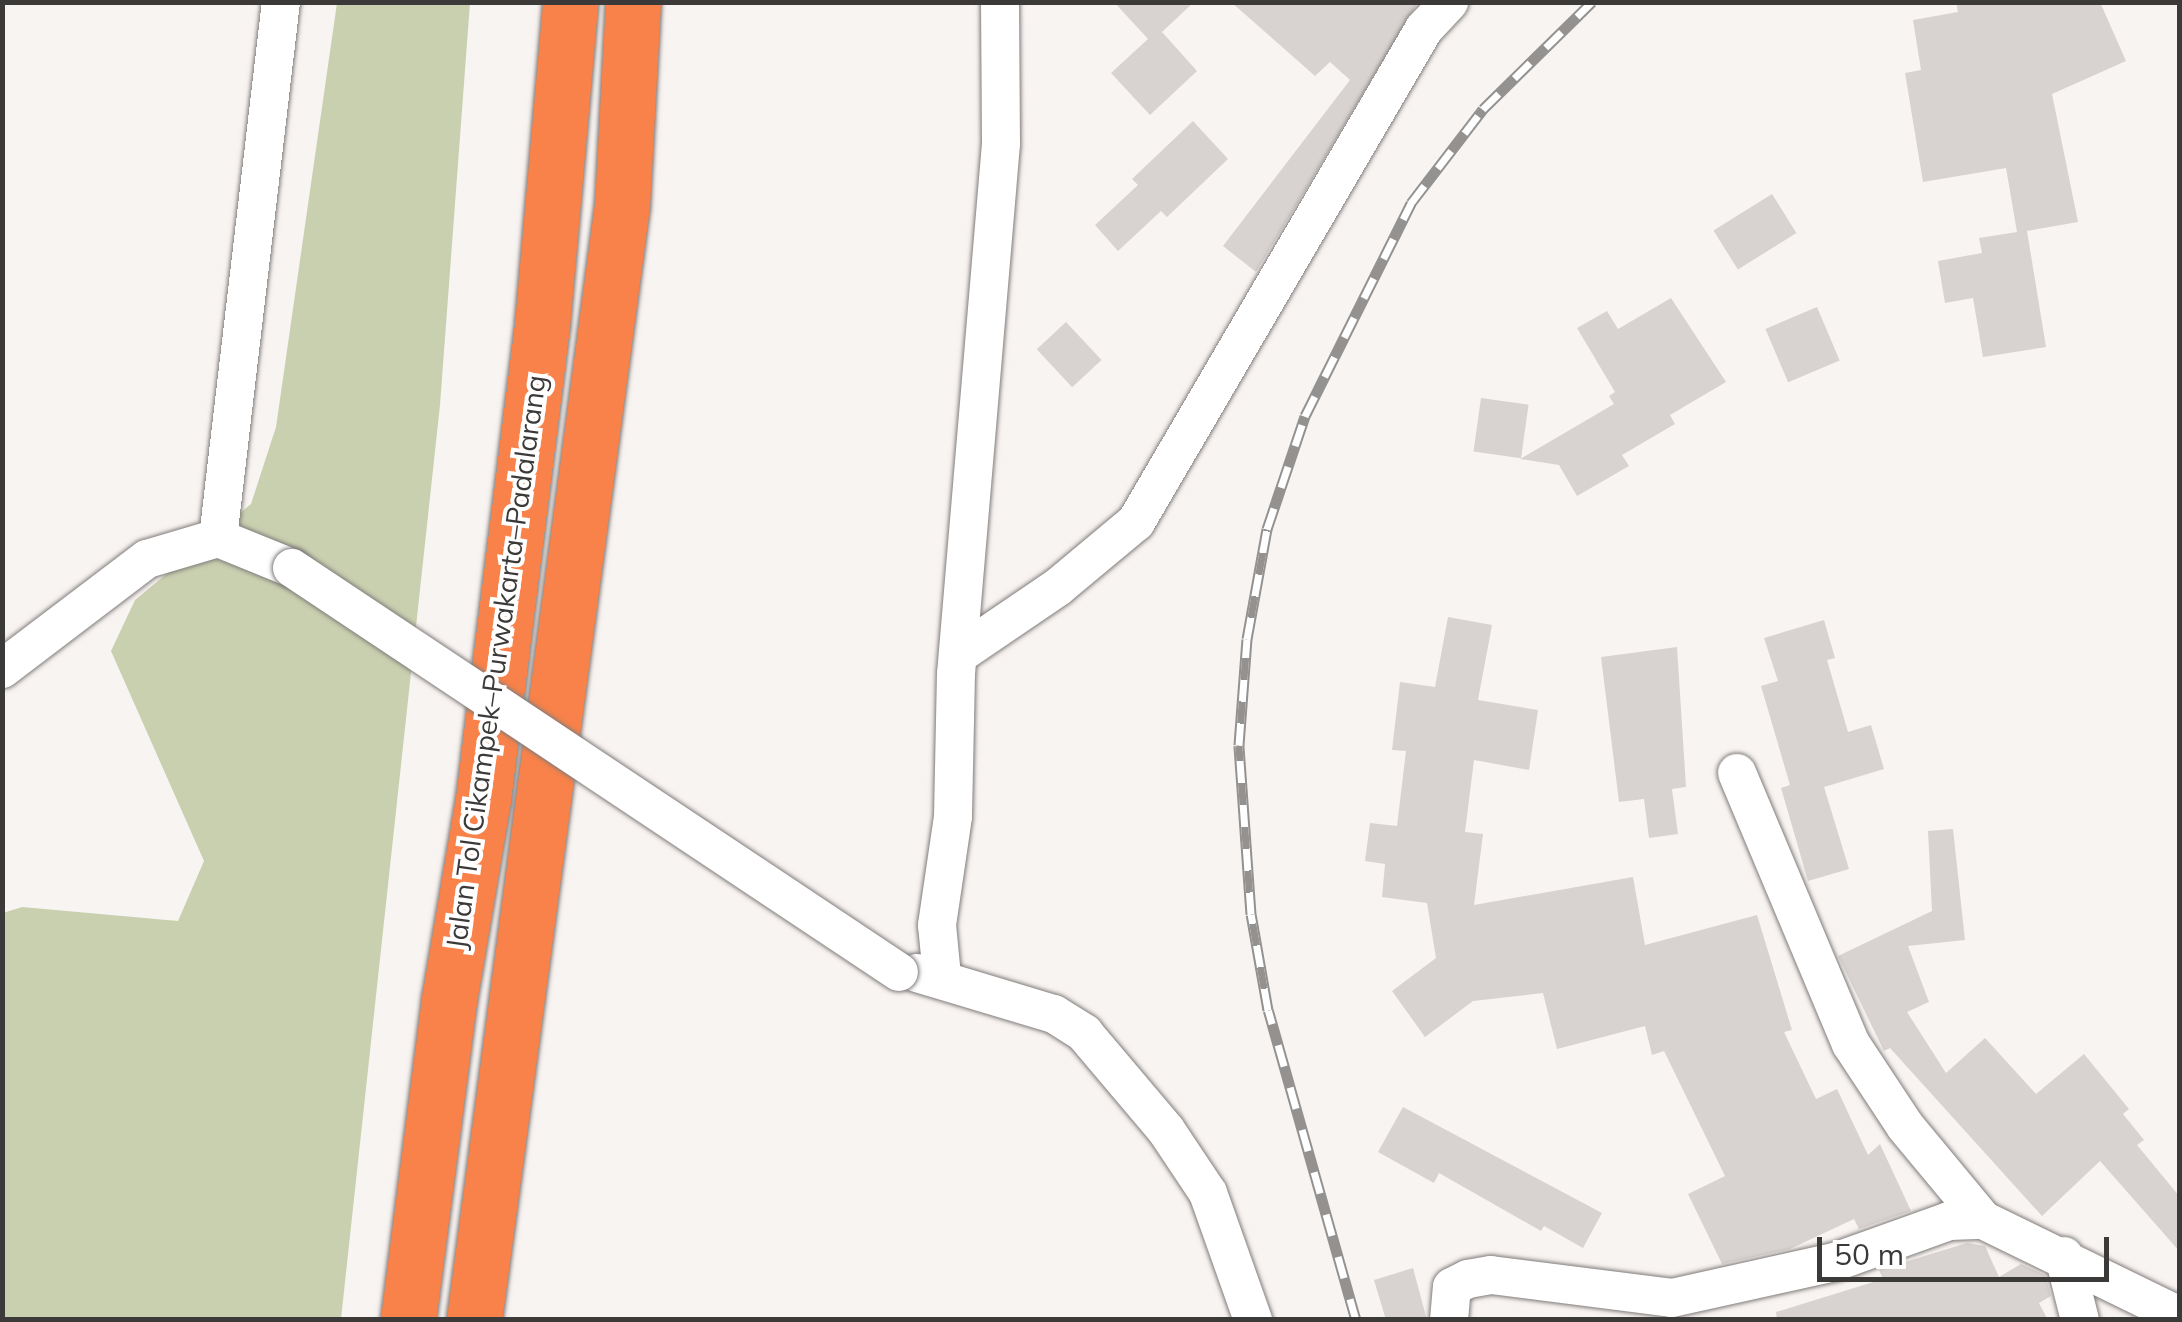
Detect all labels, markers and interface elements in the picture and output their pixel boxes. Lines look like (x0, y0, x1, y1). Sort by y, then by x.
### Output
street label: Jalan Tol Cikampek–Purwakarta–Padalarang (439, 373, 553, 951)
scale bar (1822, 1217, 2114, 1279)
text: 50 m (1834, 1235, 1904, 1273)

